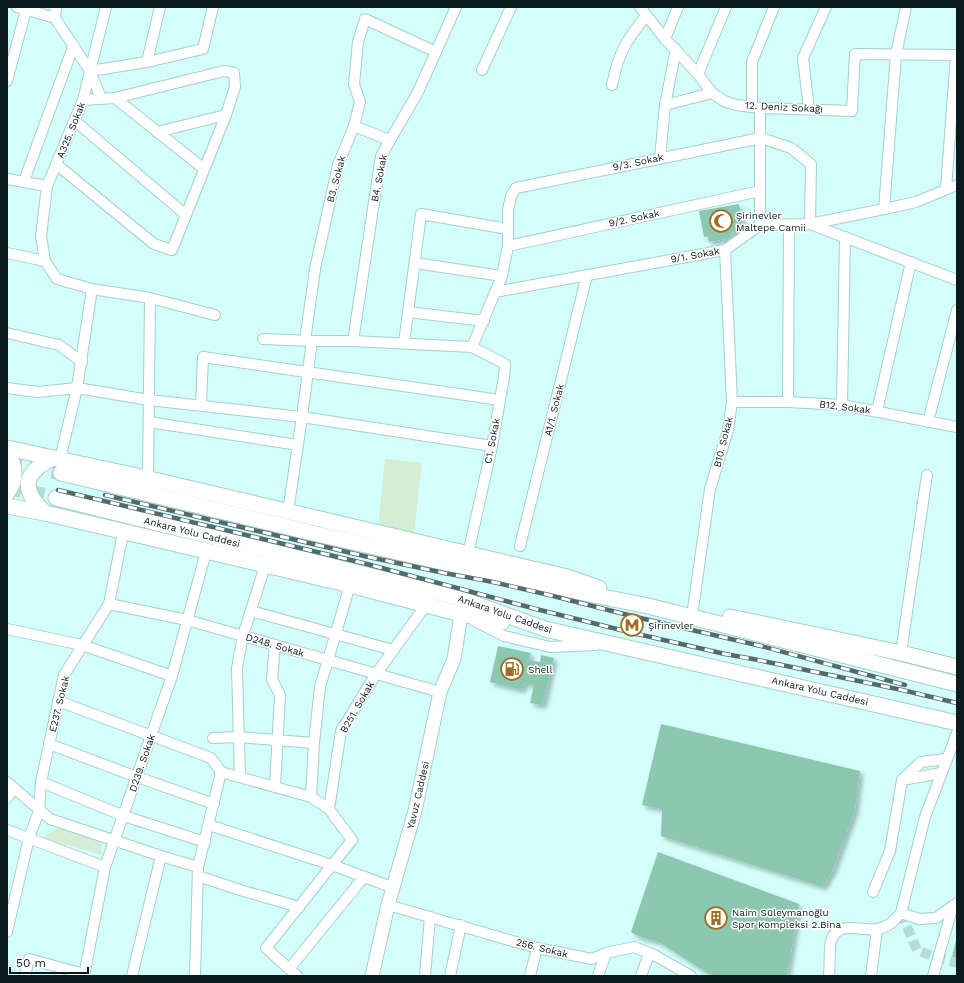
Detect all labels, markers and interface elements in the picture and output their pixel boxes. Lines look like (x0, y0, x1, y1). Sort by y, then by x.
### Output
street label: 12. Deniz Sokağı (745, 99, 823, 115)
street label: A325. Sokak (55, 100, 87, 160)
street label: 9/3. Sokak (612, 151, 665, 173)
street label: B4. Sokak (369, 153, 389, 203)
street label: B3. Sokak (325, 154, 348, 203)
street label: 9/2. Sokak (608, 207, 661, 229)
mosque icon: Şirinevler Maltepe Camii (708, 208, 734, 234)
place label: Şirinevler Maltepe Camii (736, 210, 806, 233)
street label: 9/1. Sokak (670, 245, 721, 265)
street label: A1/1. Sokak (542, 382, 566, 437)
street label: B12. Sokak (819, 398, 872, 416)
street label: B10. Sokak (711, 415, 735, 468)
street label: C1. Sokak (482, 417, 502, 465)
street label: Ankara Yolu Caddesi (143, 515, 241, 549)
street label: Ankara Yolu Caddesi (457, 593, 553, 635)
metro station icon: Şirinevler (619, 612, 645, 638)
place label: Şirinevler (648, 620, 694, 631)
street label: D248. Sokak (244, 631, 306, 659)
fuel station icon: Shell (499, 656, 525, 682)
place label: Shell (528, 664, 553, 675)
street label: E237. Sokak (47, 674, 71, 733)
street label: Ankara Yolu Caddesi (771, 675, 869, 707)
street label: B251. Sokak (338, 679, 376, 735)
street label: D239. Sokak (127, 732, 157, 793)
street label: Yavuz Caddesi (405, 760, 431, 830)
building icon: Naim Süleymanoğlu Spor Kompleksi 2.Bina (703, 905, 729, 931)
place label: Naim Süleymanoğlu Spor Kompleksi 2.Bina (732, 907, 841, 930)
street label: 256. Sokak (515, 936, 569, 960)
scale bar (10, 949, 88, 975)
text: 50 m (16, 956, 46, 970)

